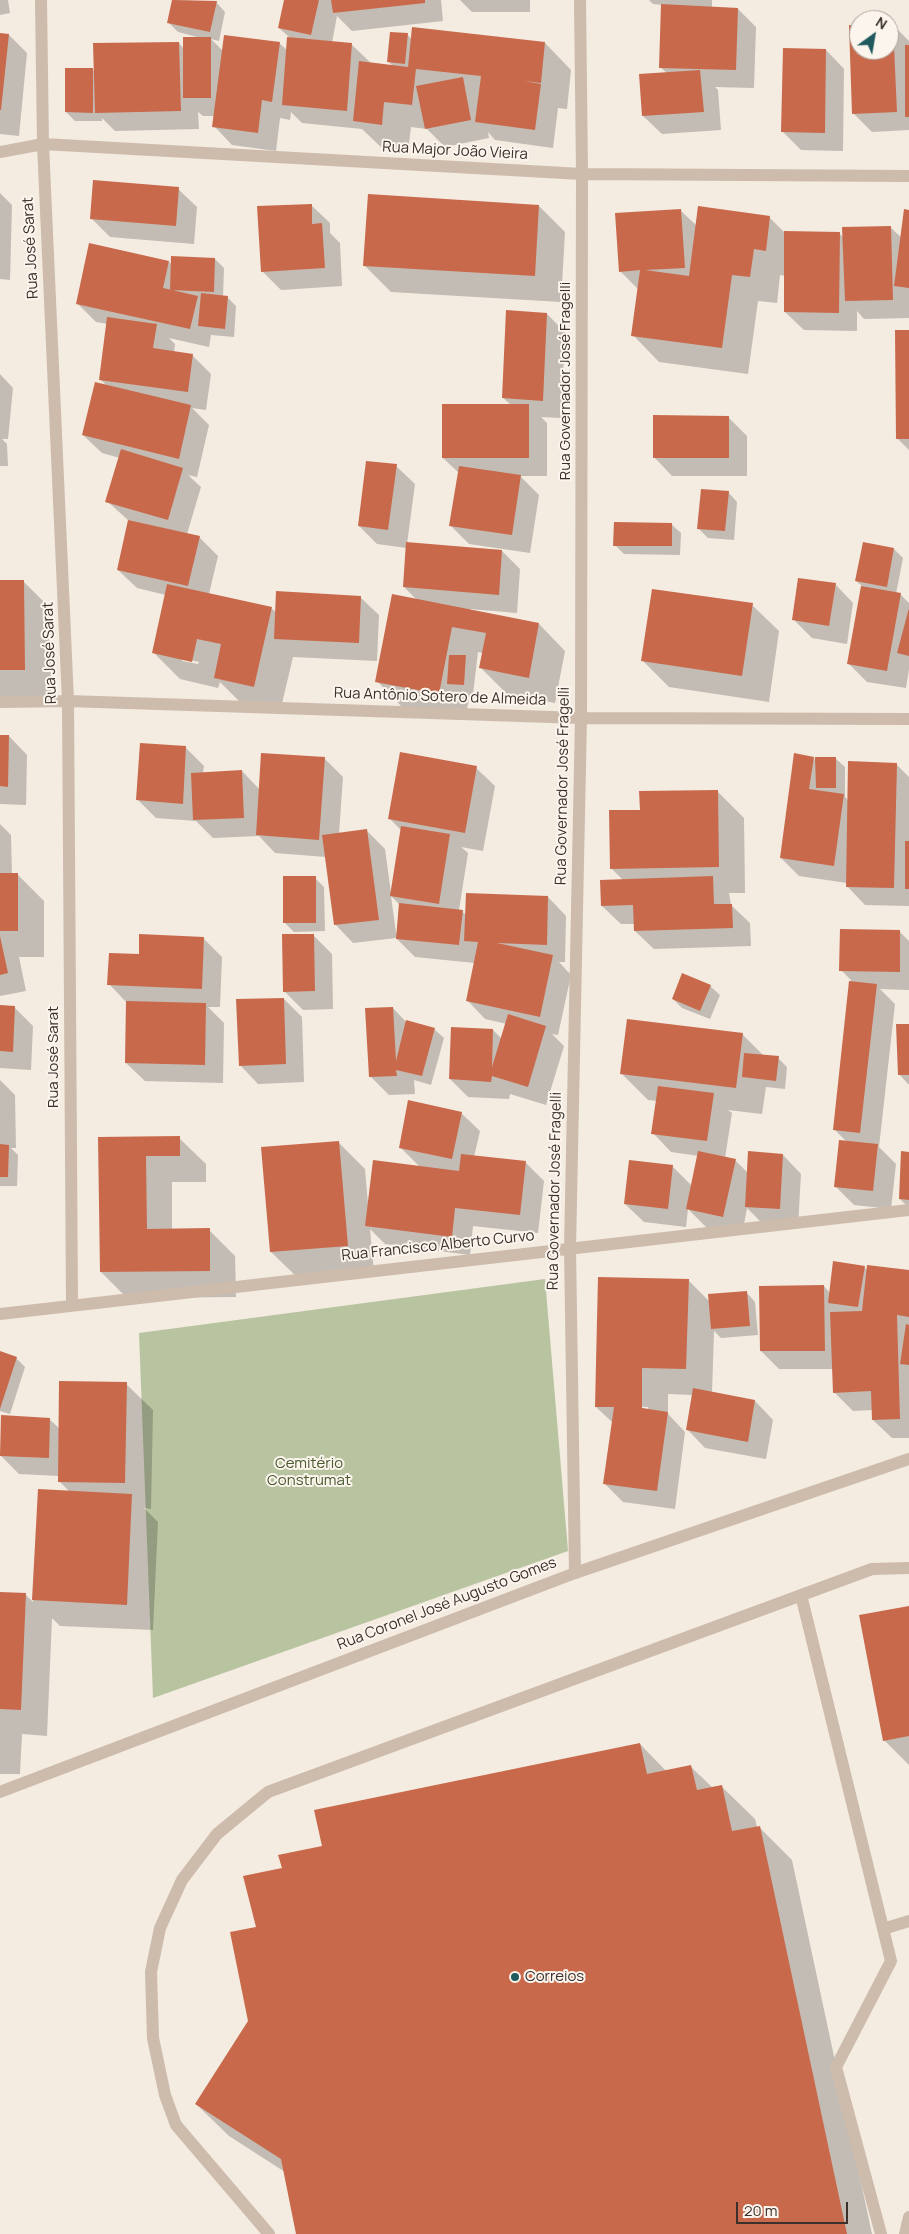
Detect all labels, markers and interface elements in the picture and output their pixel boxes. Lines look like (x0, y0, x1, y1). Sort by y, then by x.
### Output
north arrow (849, 10, 899, 60)
text: N (872, 12, 891, 33)
street label: Rua Major João Vieira (382, 138, 528, 164)
street label: Rua José Sarat (19, 197, 43, 299)
street label: Rua Governador José Fragelli (557, 282, 575, 480)
street label: Rua José Sarat (39, 602, 61, 704)
street label: Rua Antônio Sotero de Almeida (333, 684, 547, 710)
street label: Rua Governador José Fragelli (552, 687, 574, 885)
street label: Rua José Sarat (45, 1006, 63, 1108)
street label: Rua Governador José Fragelli (544, 1092, 566, 1290)
street label: Rua Francisco Alberto Curvo (341, 1227, 535, 1265)
park label: Cemitério Construmat (267, 1455, 351, 1490)
street label: Rua Coronel José Augusto Gomes (335, 1554, 559, 1654)
place label: Correios (525, 1968, 584, 1986)
marker: Correios (509, 1971, 521, 1983)
scale bar (739, 2192, 852, 2224)
text: 20 m (744, 2200, 777, 2221)

